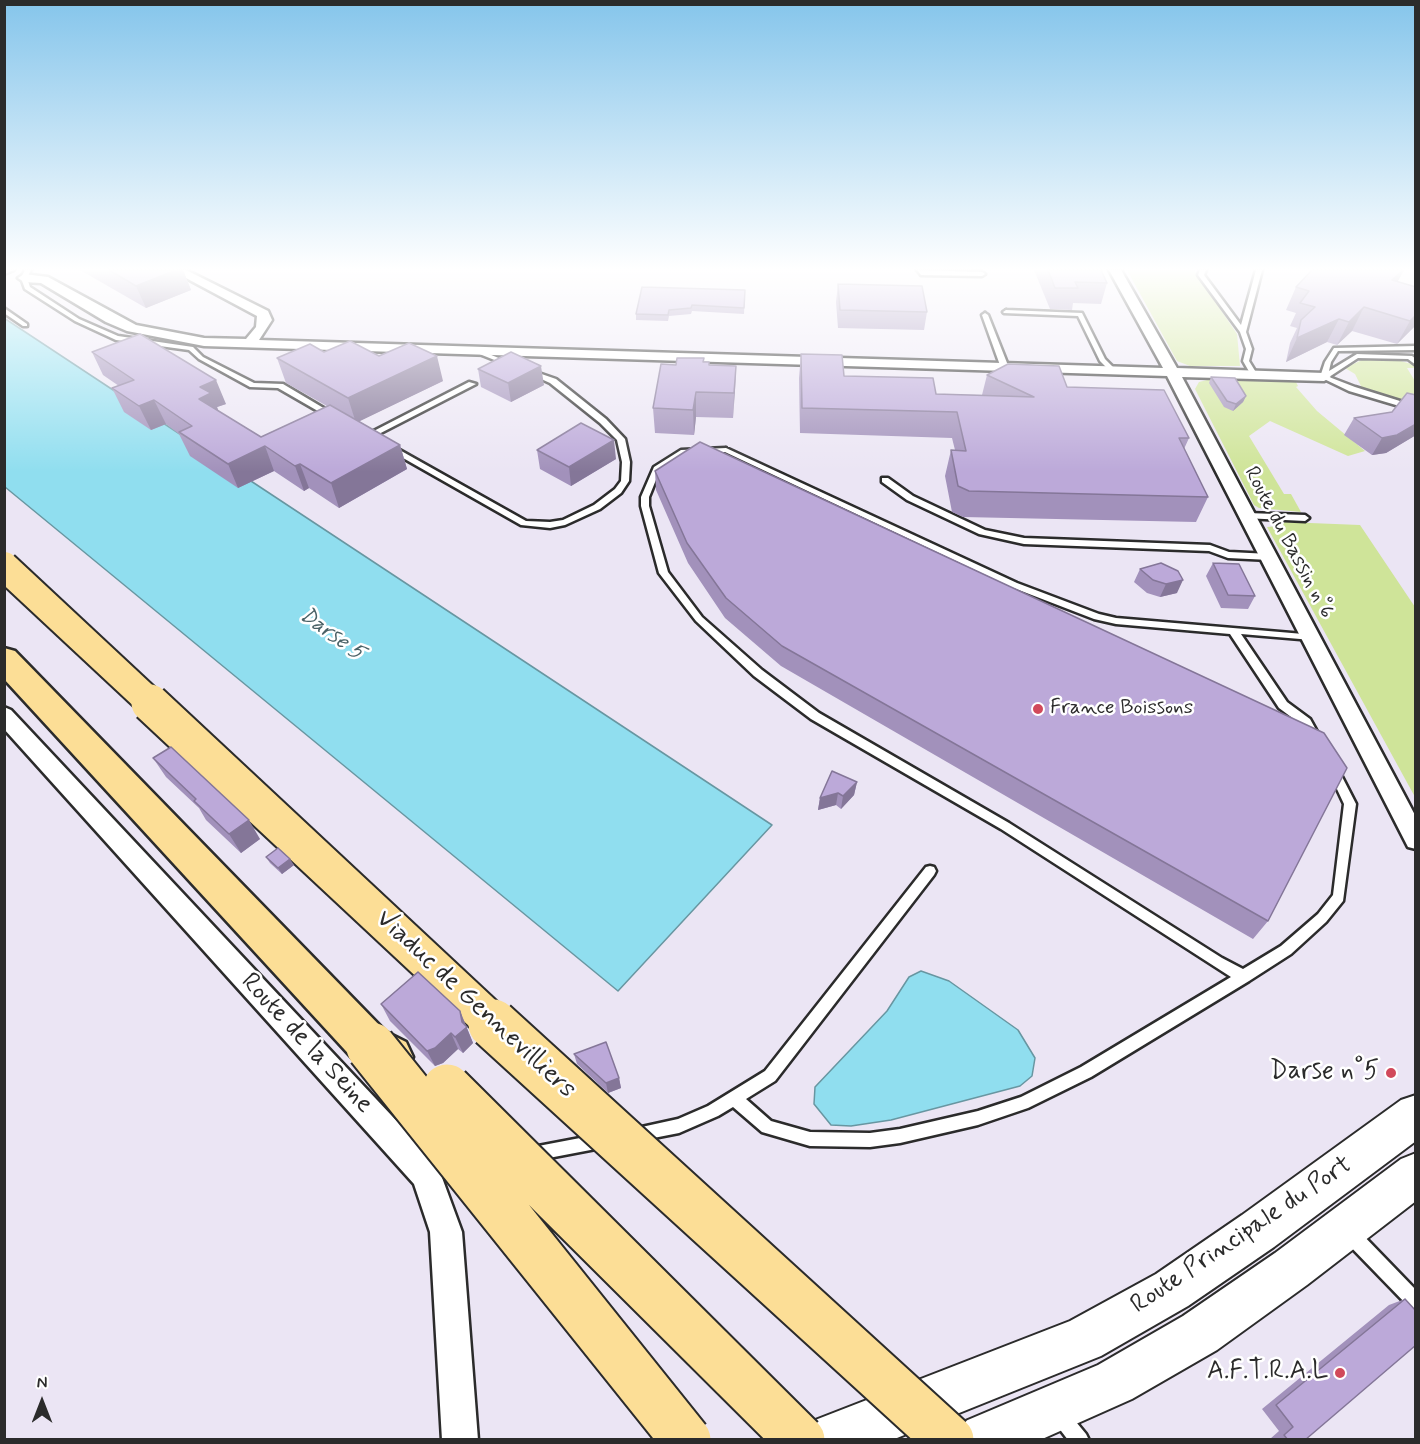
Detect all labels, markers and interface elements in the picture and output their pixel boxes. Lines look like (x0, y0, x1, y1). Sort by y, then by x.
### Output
street label: Route du Bassin n°6 (1237, 463, 1339, 623)
water label: Darse 5 (294, 603, 368, 667)
place label: France Boissons (1050, 696, 1193, 722)
marker: France Boissons (1031, 702, 1045, 716)
street label: Viaduc de Gennevilliers (368, 904, 582, 1106)
street label: Route de la Seine (233, 967, 379, 1121)
place label: Darse n°5 (1270, 1057, 1379, 1089)
marker: Darse n°5 (1384, 1066, 1398, 1080)
street label: Route Principale du Port (1125, 1150, 1359, 1322)
place label: A.F.T.R.A.L (1207, 1357, 1328, 1389)
marker: A.F.T.R.A.L (1333, 1366, 1347, 1380)
north arrow (12, 1372, 72, 1432)
text: N (37, 1373, 47, 1394)

